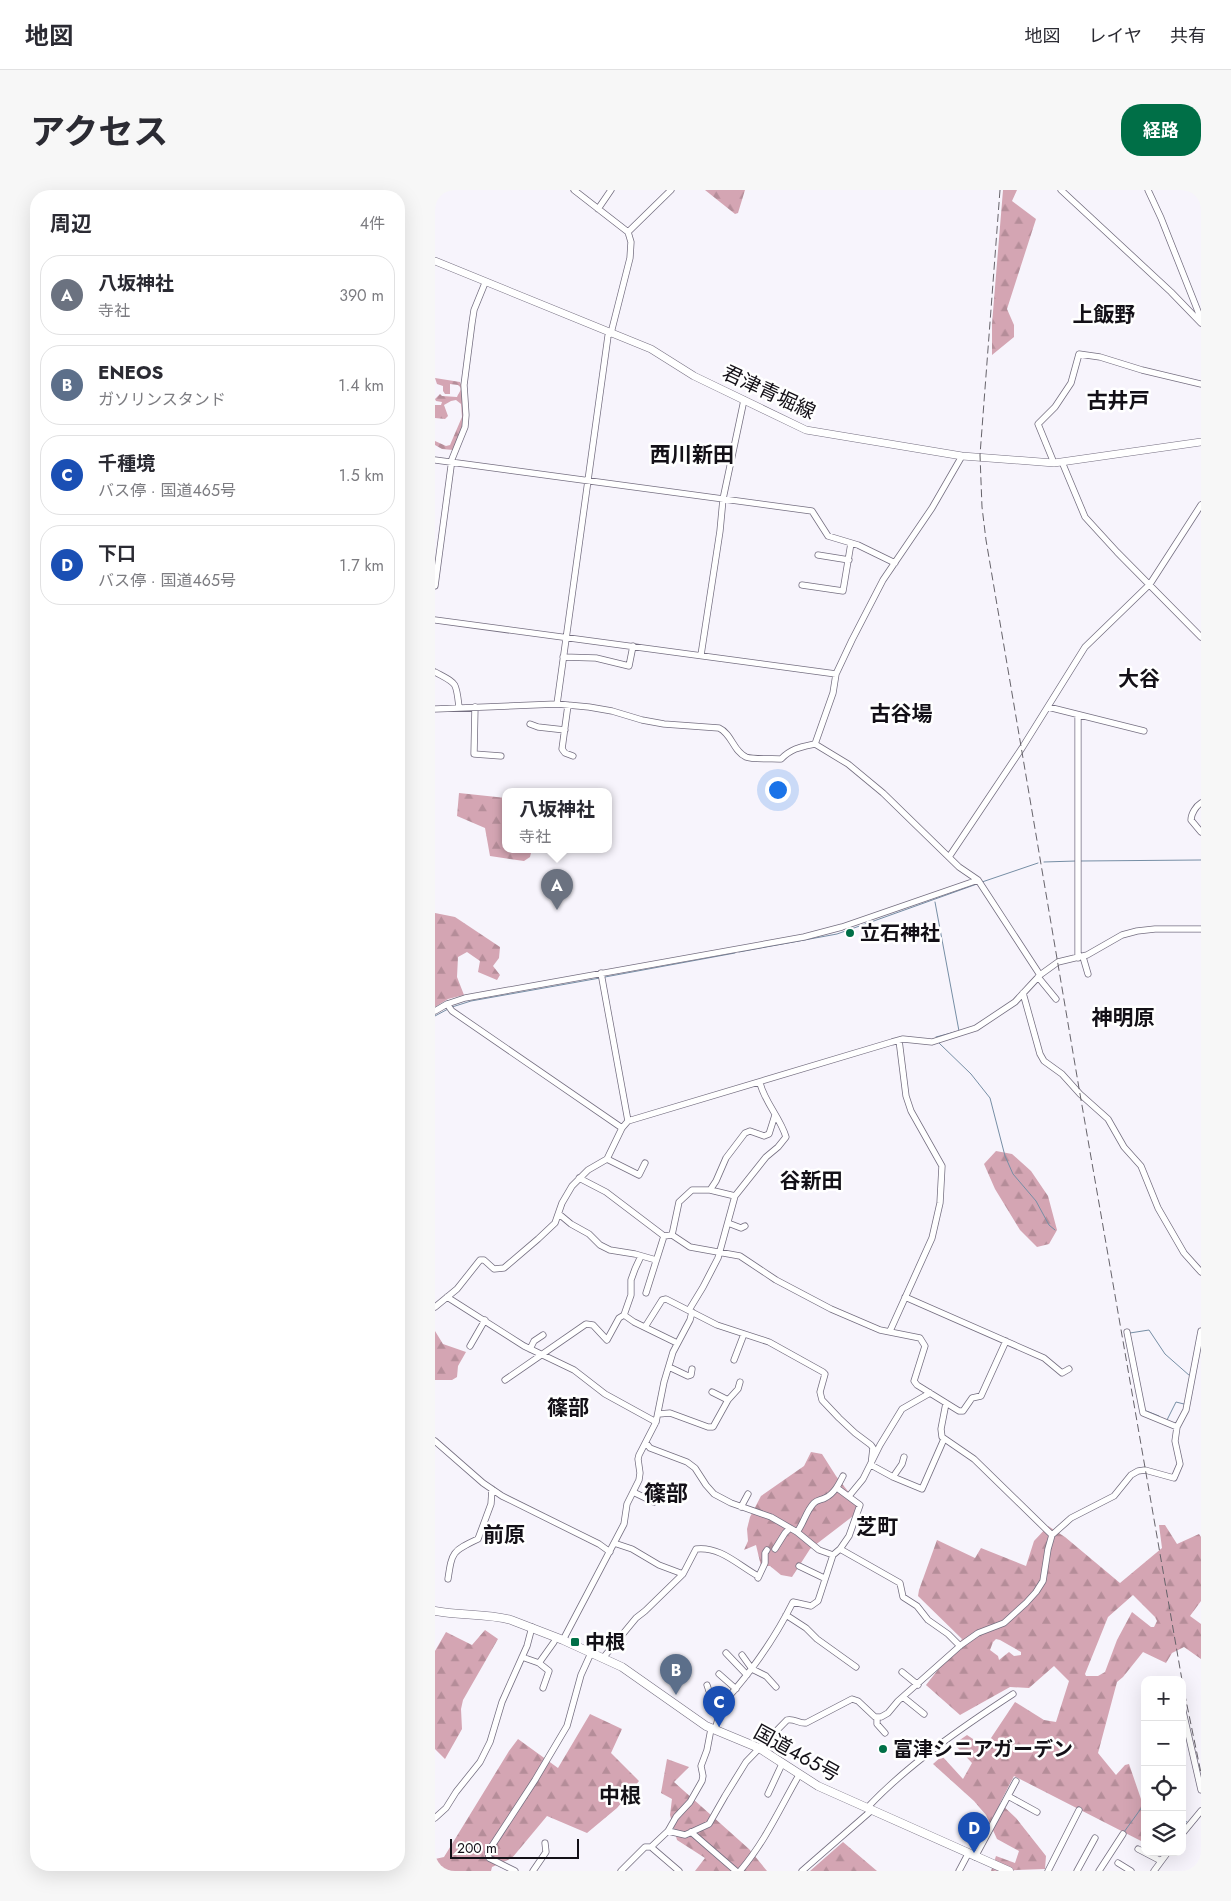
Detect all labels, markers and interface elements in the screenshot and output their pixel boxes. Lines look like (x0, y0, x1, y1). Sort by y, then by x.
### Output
text: 地図 (25, 18, 73, 53)
text: 地図 (1025, 23, 1061, 49)
text: レイヤ (1089, 23, 1142, 49)
text: 共有 (1170, 23, 1206, 49)
button: 経路 (1121, 104, 1201, 156)
text: アクセス (30, 107, 168, 157)
text: 周辺 (50, 209, 92, 239)
text: 4件 (360, 212, 385, 235)
text: 八坂神社 (98, 270, 174, 297)
text: A (61, 284, 73, 307)
text: 390 m (339, 284, 384, 307)
text: 寺社 (98, 299, 130, 322)
district label: 上飯野 (1073, 300, 1136, 330)
street label: 君津青堀線 (717, 358, 820, 427)
text: ENEOS (98, 359, 163, 386)
text: B (62, 374, 72, 397)
text: 1.4 km (338, 374, 384, 397)
district label: 古井戸 (1087, 386, 1150, 416)
text: ガソリンスタンド (98, 388, 226, 411)
district label: 西川新田 (650, 440, 734, 470)
text: 千種境 (98, 450, 155, 477)
text: C (61, 464, 73, 487)
text: 1.5 km (339, 464, 384, 487)
text: バス停 · 国道465号 (98, 479, 236, 502)
text: 下口 (98, 540, 136, 567)
text: D (61, 554, 73, 577)
text: 1.7 km (339, 554, 384, 577)
text: バス停 · 国道465号 (98, 569, 236, 592)
district label: 大谷 (1118, 664, 1160, 694)
district label: 古谷場 (870, 699, 933, 729)
your location (765, 777, 791, 803)
popup (502, 788, 612, 853)
text: 八坂神社 (519, 796, 595, 823)
text: 寺社 (519, 825, 551, 848)
pin: A (541, 869, 573, 910)
place label: 立石神社 (860, 919, 940, 948)
marker: 立石神社 (844, 927, 856, 939)
district label: 神明原 (1092, 1003, 1155, 1033)
district label: 谷新田 (780, 1166, 843, 1196)
district label: 篠部 (547, 1393, 589, 1423)
district label: 篠部 (644, 1477, 688, 1509)
district label: 芝町 (856, 1512, 898, 1542)
district label: 前原 (483, 1520, 525, 1550)
place label: 中根 (585, 1628, 625, 1657)
marker: 中根 (569, 1636, 581, 1648)
pin: B (660, 1654, 692, 1695)
map controls (1141, 1676, 1186, 1856)
button: + (1141, 1676, 1186, 1721)
pin: C (703, 1686, 735, 1727)
street label: 国道465号 (748, 1718, 845, 1789)
button: − (1141, 1721, 1186, 1766)
place label: 富津シニアガーデン (893, 1735, 1073, 1764)
marker: 富津シニアガーデン (877, 1743, 889, 1755)
button: locate (1141, 1766, 1186, 1811)
district label: 中根 (599, 1781, 641, 1811)
button: layers (1141, 1811, 1186, 1856)
pin: D (958, 1812, 990, 1853)
scale bar (450, 1836, 579, 1859)
text: 200 m (457, 1838, 497, 1858)

